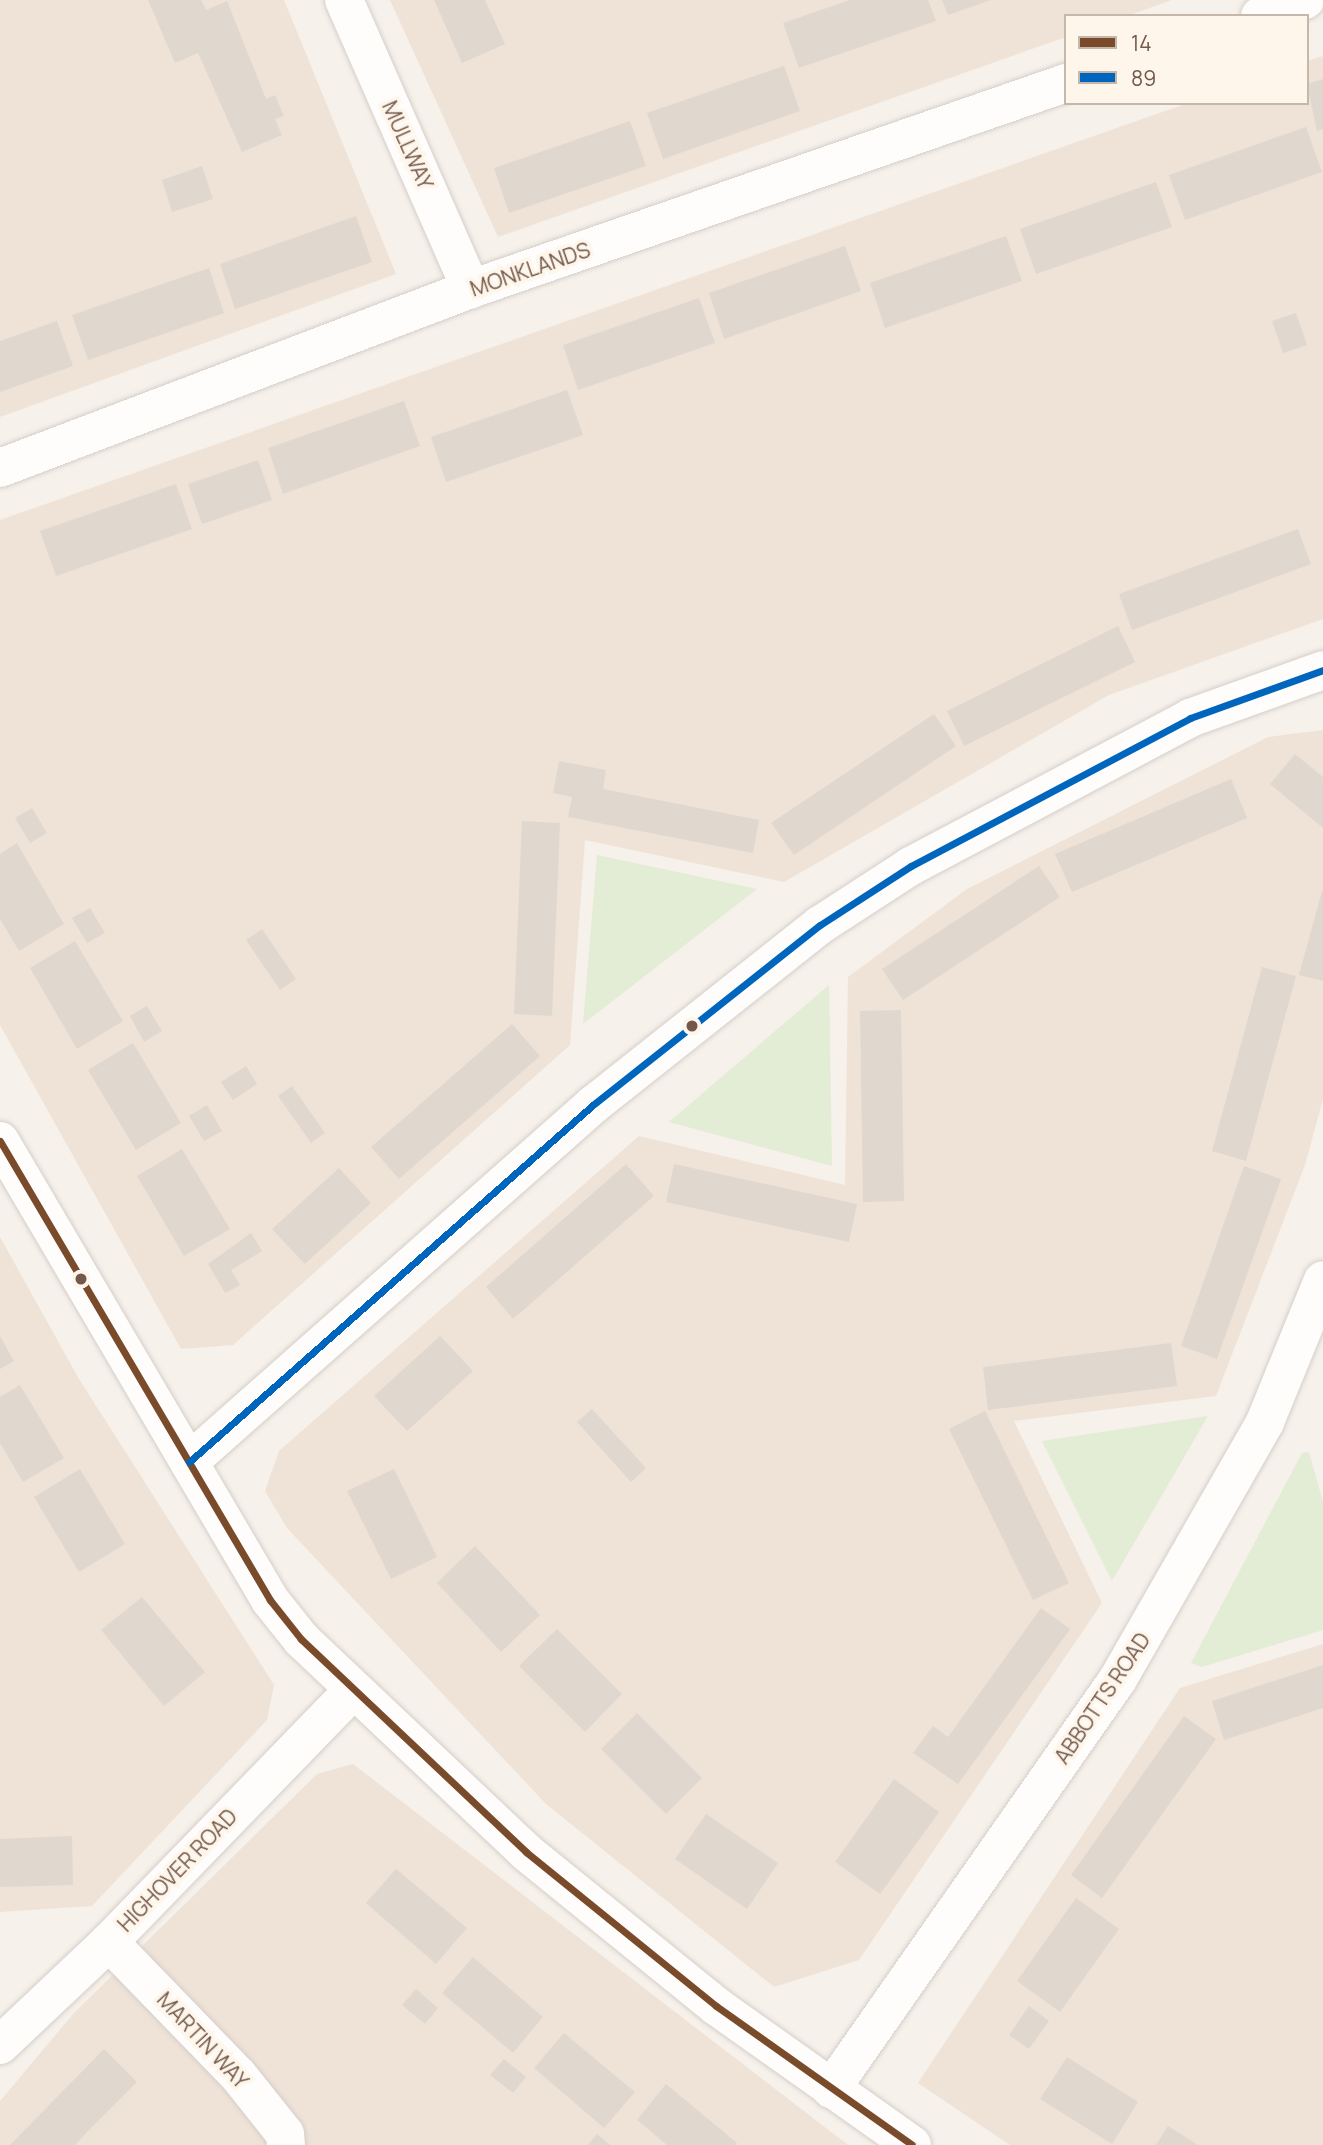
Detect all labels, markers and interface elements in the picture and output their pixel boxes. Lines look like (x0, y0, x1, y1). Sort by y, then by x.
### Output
legend (1064, 14, 1309, 105)
text: 14 (1131, 29, 1152, 57)
text: 89 (1131, 64, 1156, 92)
street label: MULLWAY (377, 97, 439, 193)
street label: MONKLANDS (467, 237, 593, 301)
unlabelled marker (685, 1019, 699, 1033)
unlabelled marker (74, 1272, 88, 1286)
street label: ABBOTTS ROAD (1049, 1628, 1155, 1768)
street label: HIGHOVER ROAD (112, 1804, 242, 1936)
street label: MARTIN WAY (152, 1987, 254, 2093)

